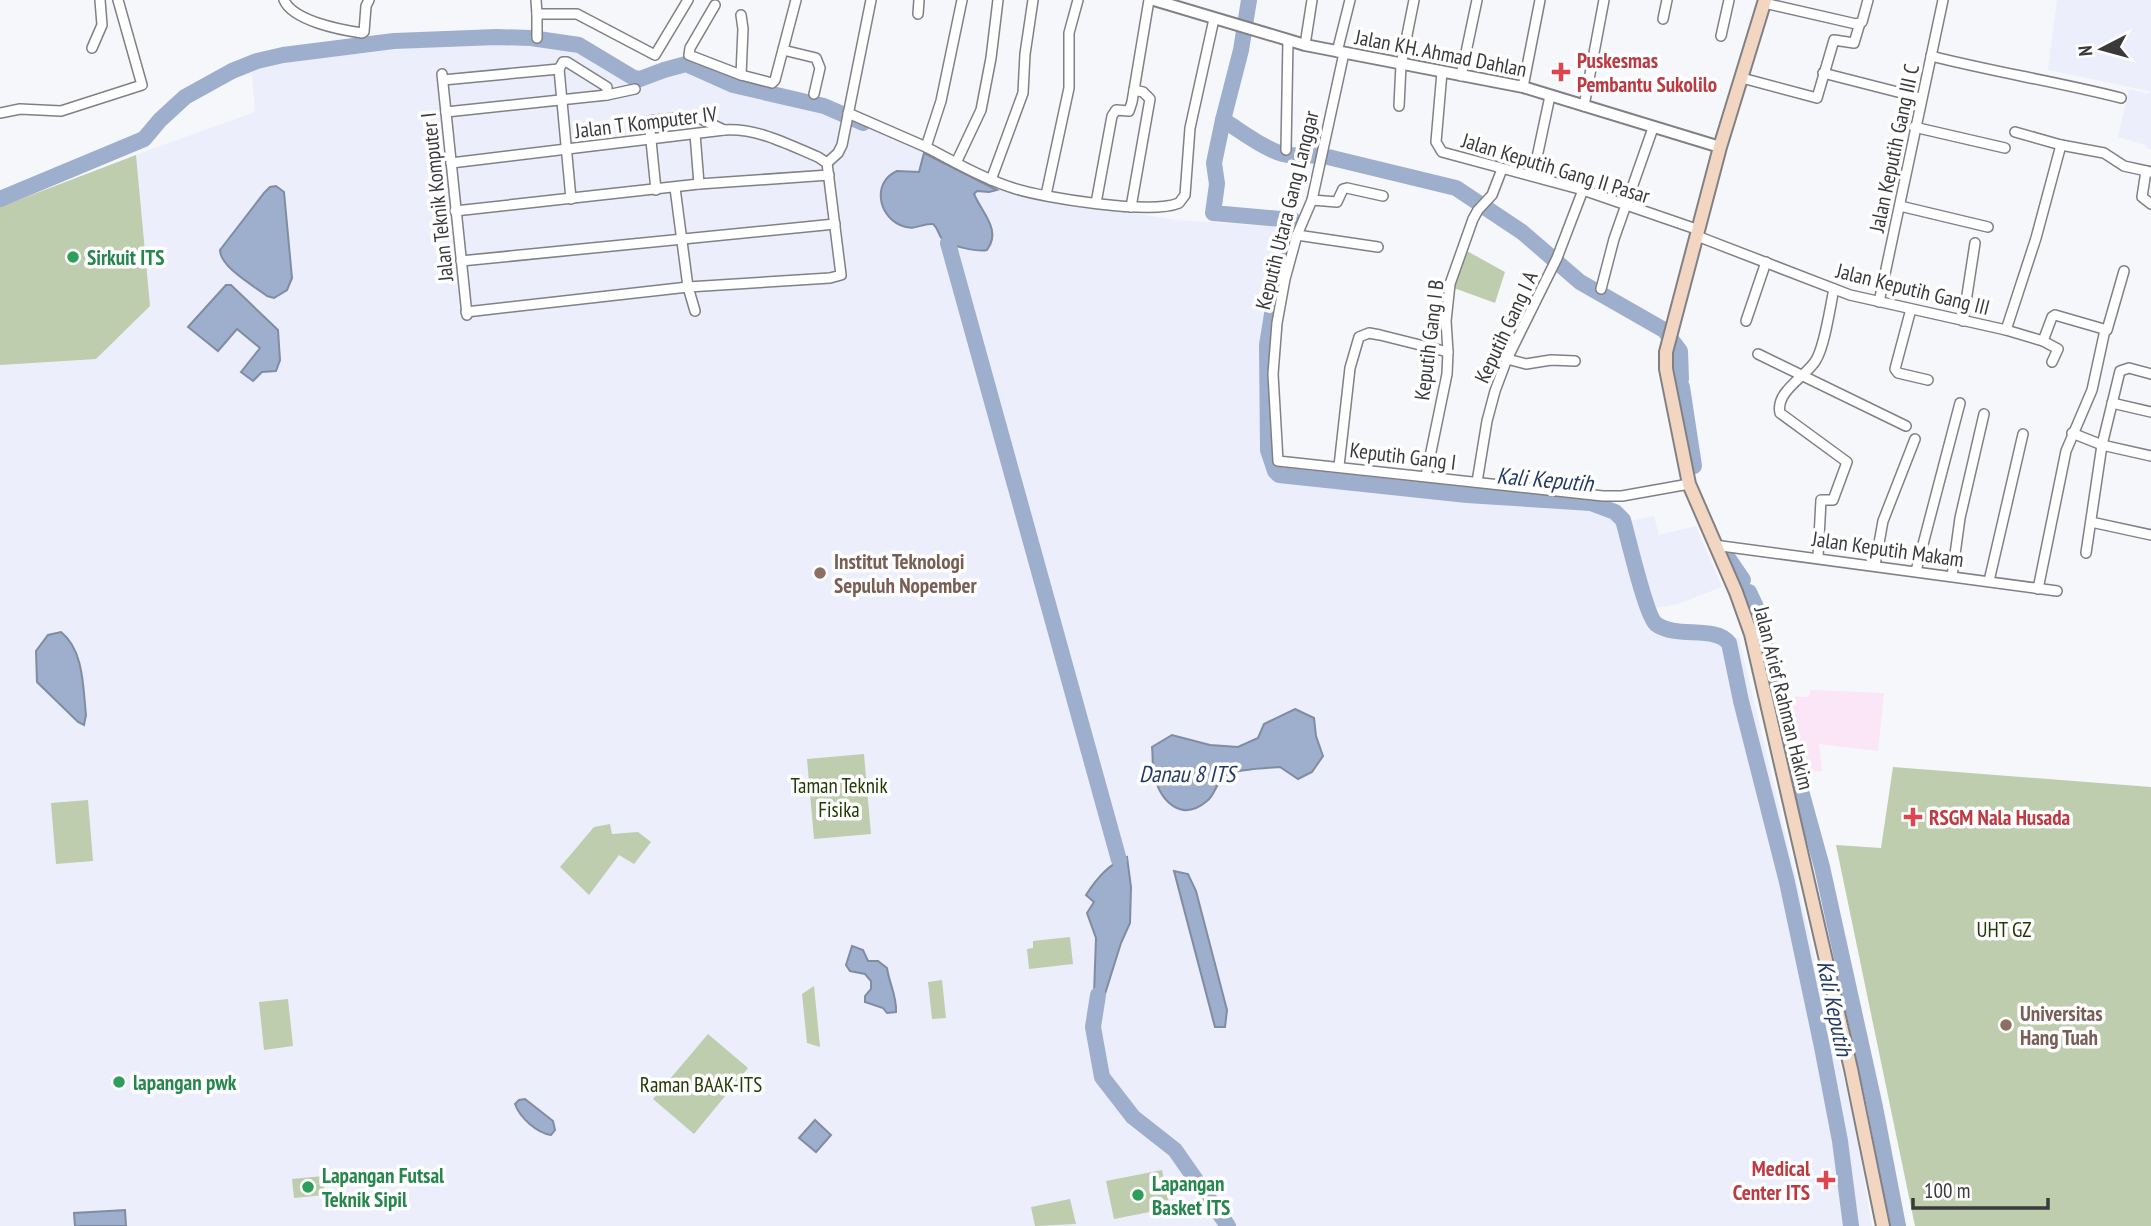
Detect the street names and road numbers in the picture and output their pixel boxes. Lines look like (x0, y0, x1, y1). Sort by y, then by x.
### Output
street label: Jalan KH. Ahmad Dahlan (1352, 23, 1529, 83)
street label: Jalan Keputih Gang III C (1863, 61, 1925, 235)
street label: Jalan T Komputer IV (573, 100, 719, 144)
street label: Keputih Utara Gang Langgar (1249, 108, 1325, 312)
street label: Jalan Teknik Komputer I (415, 111, 459, 284)
street label: Jalan Keputih Gang II Pasar (1458, 126, 1653, 210)
street label: Jalan Keputih Gang III (1833, 257, 1992, 321)
street label: Keputih Gang I A (1468, 267, 1544, 387)
street label: Keputih Gang I B (1408, 278, 1450, 402)
street label: Keputih Gang I (1348, 436, 1458, 476)
street label: Jalan Keputih Makam (1809, 525, 1966, 573)
street label: Jalan Arief Rahman Hakim (1748, 602, 1820, 793)

